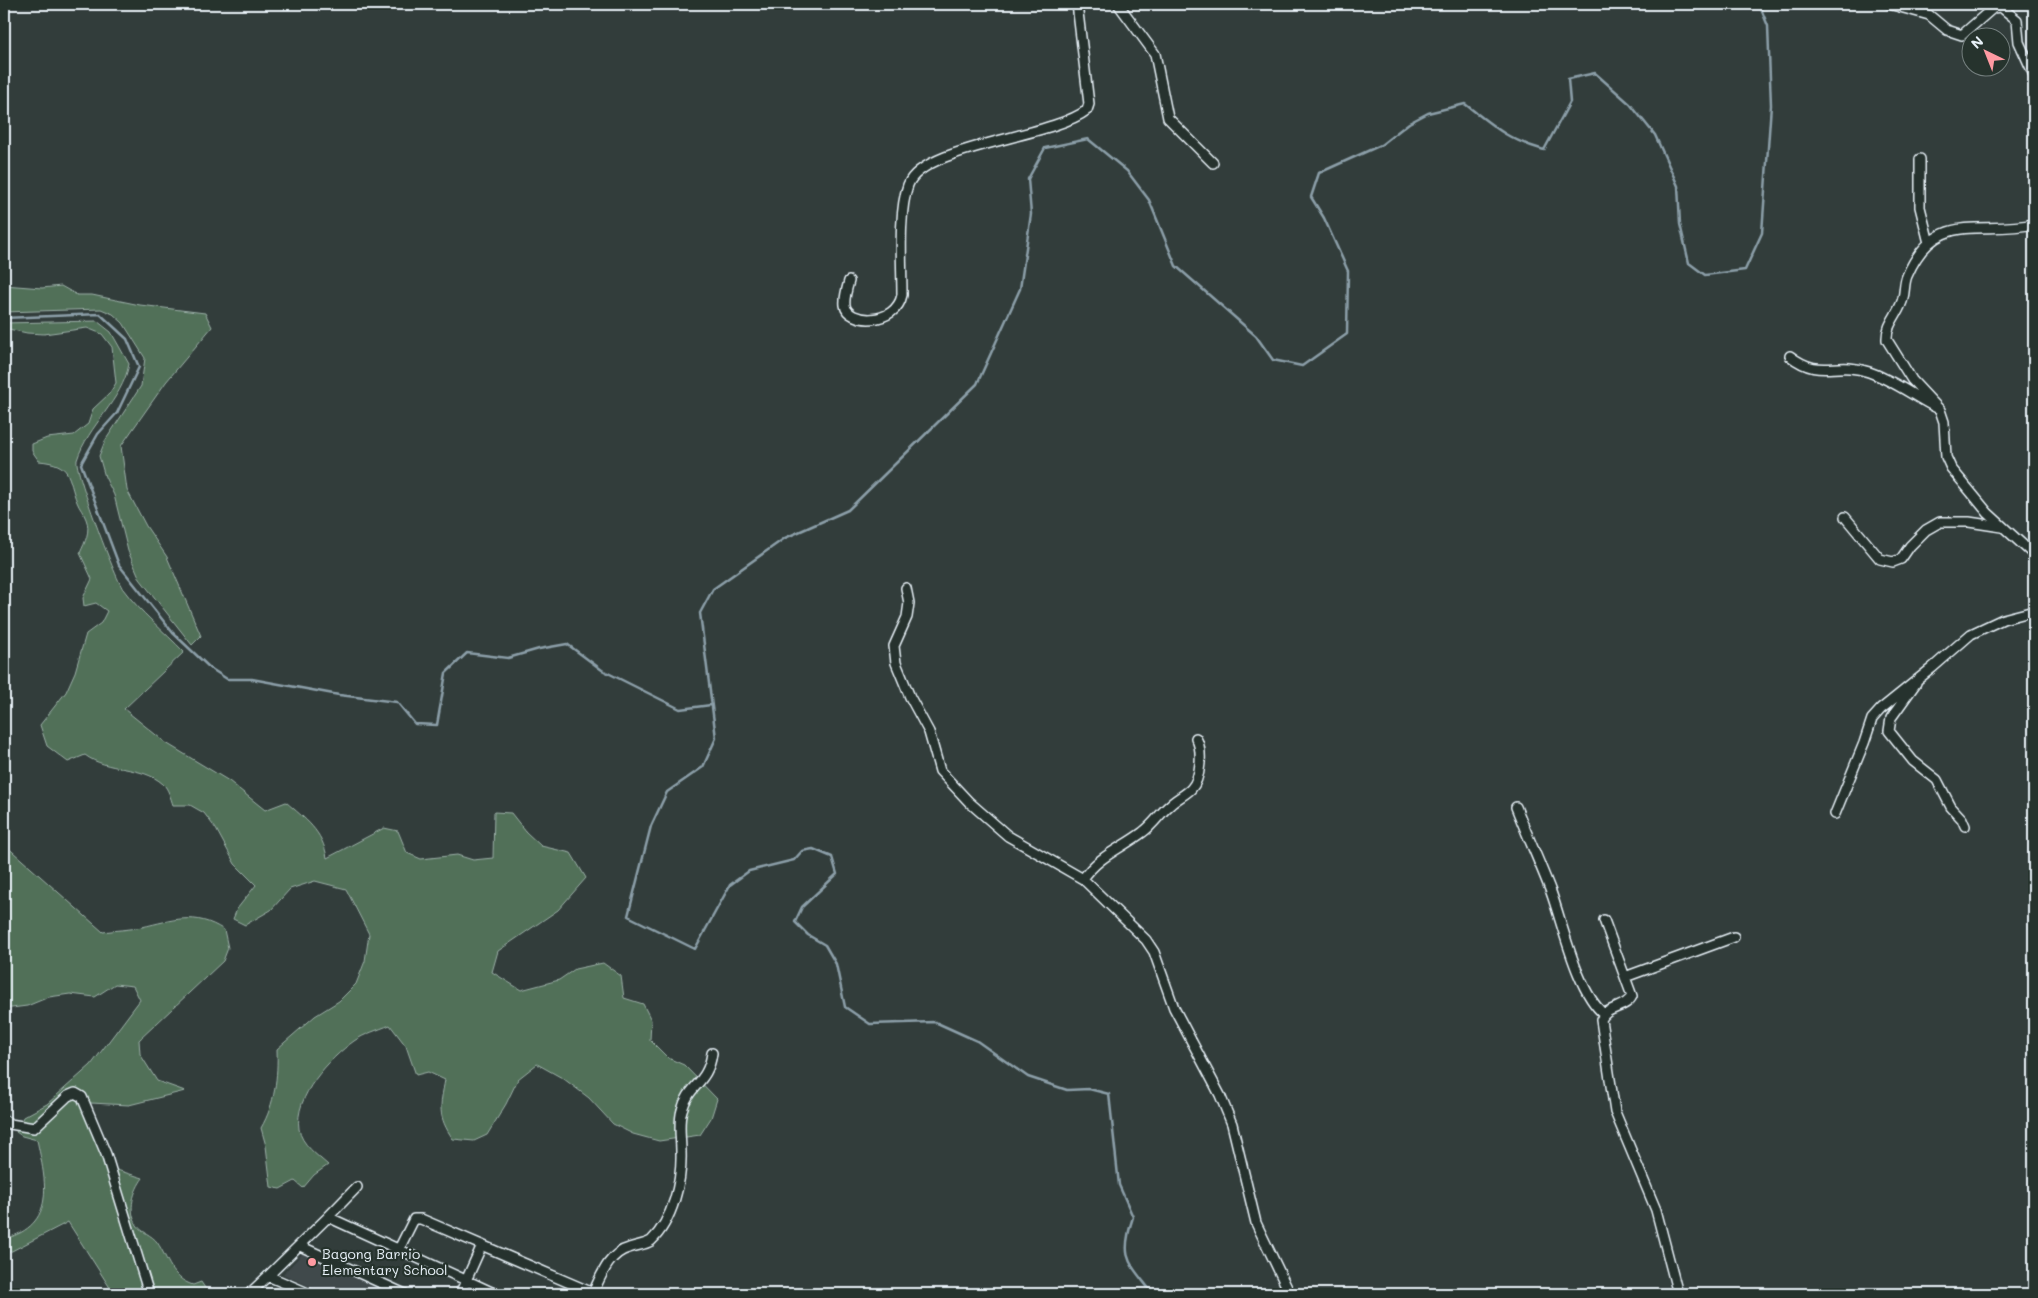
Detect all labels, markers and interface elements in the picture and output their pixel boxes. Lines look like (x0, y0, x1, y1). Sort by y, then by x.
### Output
north arrow (1960, 28, 2010, 78)
text: N (1966, 32, 1987, 53)
place label: Bagong Barrio Elementary School (322, 1244, 448, 1279)
marker: Bagong Barrio Elementary School (306, 1256, 318, 1268)

